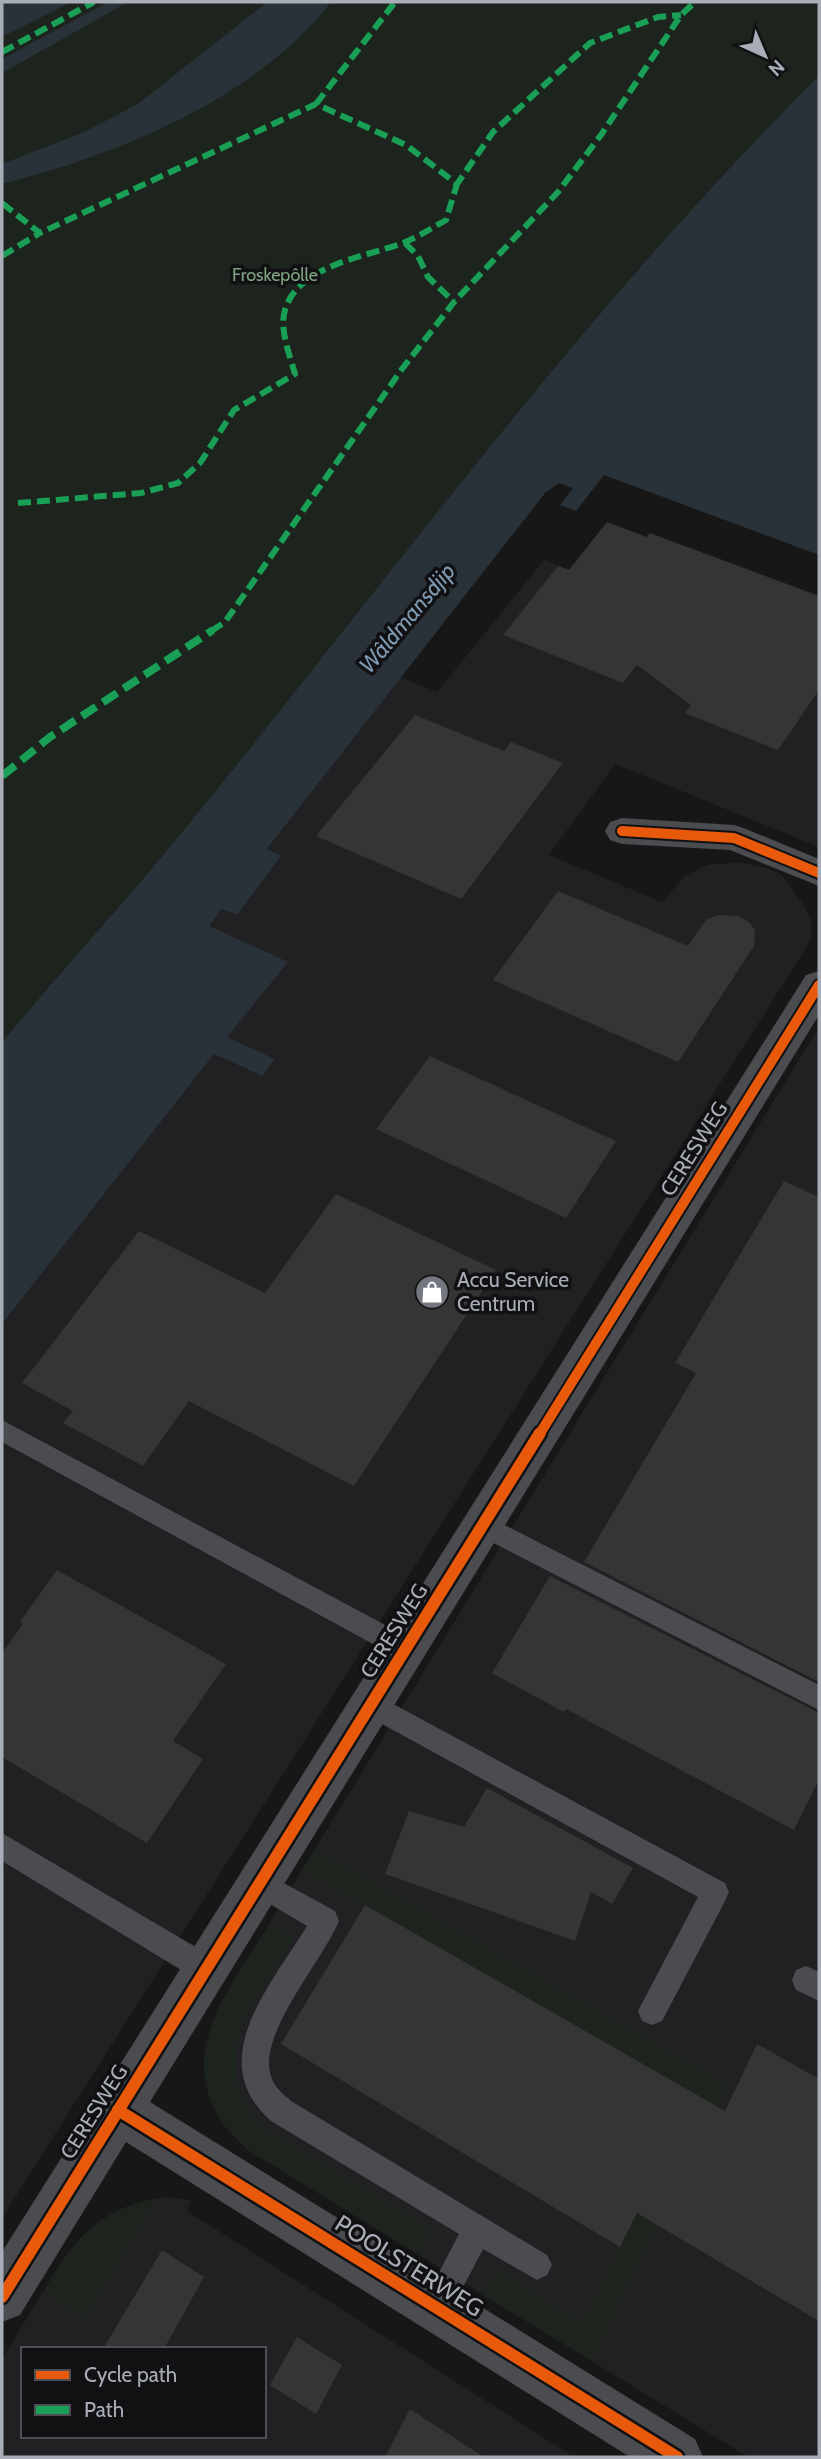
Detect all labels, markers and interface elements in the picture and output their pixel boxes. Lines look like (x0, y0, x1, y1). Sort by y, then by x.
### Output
north arrow (730, 21, 800, 91)
text: N (764, 55, 789, 81)
park label: Froskepôlle (232, 264, 318, 286)
water label: Wâldmansdjip (353, 557, 461, 679)
street label: CERESWEG (655, 1097, 732, 1201)
place label: Accu Service Centrum (457, 1267, 569, 1316)
shop icon: Accu Service Centrum (413, 1273, 451, 1311)
street label: CERESWEG (355, 1579, 432, 1683)
street label: CERESWEG (55, 2060, 132, 2164)
street label: POOLSTERWEG (330, 2208, 489, 2323)
legend (21, 2347, 266, 2438)
text: Cycle path (84, 2362, 177, 2387)
text: Path (84, 2397, 124, 2422)

